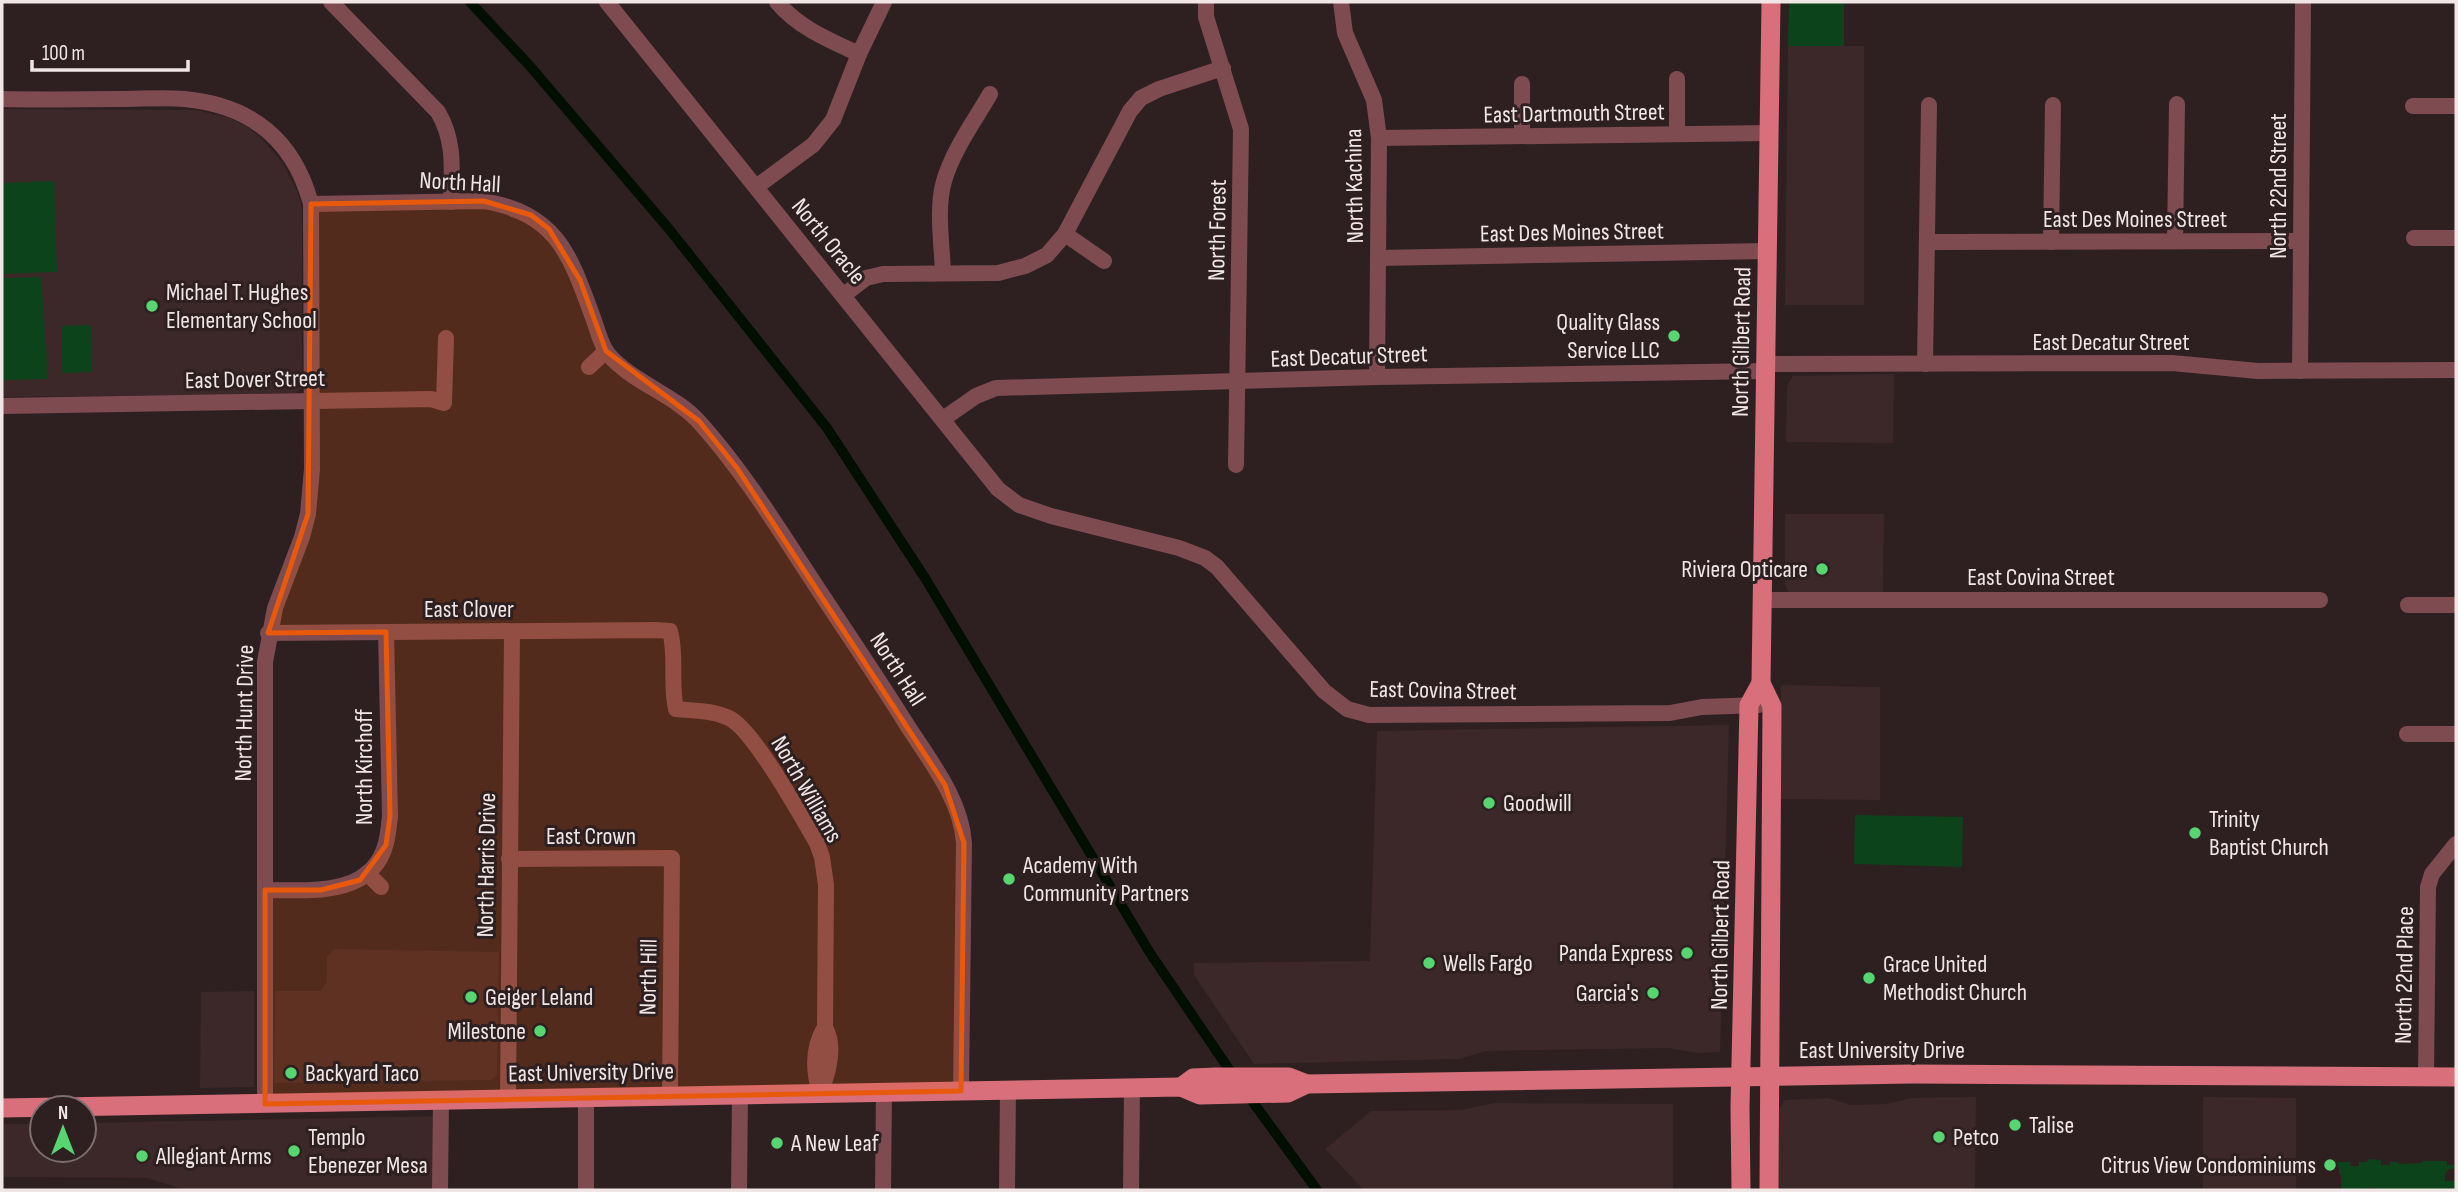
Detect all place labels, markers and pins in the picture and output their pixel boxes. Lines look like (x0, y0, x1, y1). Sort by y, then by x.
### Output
place label: Michael T. Hughes Elementary School (166, 278, 317, 335)
marker: Michael T. Hughes Elementary School (144, 298, 160, 314)
place label: Quality Glass Service LLC (1556, 308, 1660, 365)
marker: Quality Glass Service LLC (1666, 328, 1682, 344)
place label: Riviera Opticare (1681, 555, 1808, 584)
marker: Riviera Opticare (1814, 561, 1830, 577)
place label: Goodwill (1503, 789, 1572, 818)
marker: Goodwill (1481, 795, 1497, 811)
place label: Trinity Baptist Church (2209, 805, 2329, 862)
marker: Trinity Baptist Church (2187, 825, 2203, 841)
place label: Academy With Community Partners (1022, 851, 1189, 908)
marker: Academy With Community Partners (1001, 871, 1017, 887)
place label: Panda Express (1559, 939, 1673, 968)
marker: Panda Express (1679, 945, 1695, 961)
place label: Wells Fargo (1443, 949, 1533, 978)
place label: Grace United Methodist Church (1883, 950, 2027, 1007)
marker: Wells Fargo (1421, 955, 1437, 971)
marker: Grace United Methodist Church (1861, 970, 1877, 986)
place label: Garcia's (1576, 979, 1639, 1008)
place label: Geiger Leland (485, 983, 593, 1012)
marker: Garcia's (1645, 985, 1661, 1001)
marker: Geiger Leland (463, 989, 479, 1005)
place label: Milestone (448, 1017, 526, 1046)
marker: Milestone (532, 1023, 548, 1039)
place label: Backyard Taco (305, 1059, 419, 1088)
marker: Backyard Taco (283, 1065, 299, 1081)
place label: Talise (2029, 1111, 2074, 1140)
marker: Talise (2007, 1117, 2023, 1133)
place label: Templo Ebenezer Mesa (308, 1123, 428, 1180)
place label: Petco (1953, 1123, 1999, 1152)
place label: A New Leaf (790, 1129, 880, 1158)
marker: Petco (1931, 1129, 1947, 1145)
marker: A New Leaf (769, 1135, 785, 1151)
place label: Allegiant Arms (155, 1142, 272, 1171)
marker: Templo Ebenezer Mesa (286, 1143, 302, 1159)
marker: Allegiant Arms (134, 1148, 150, 1164)
place label: Citrus View Condominiums (2101, 1151, 2316, 1180)
marker: Citrus View Condominiums (2322, 1157, 2338, 1173)

